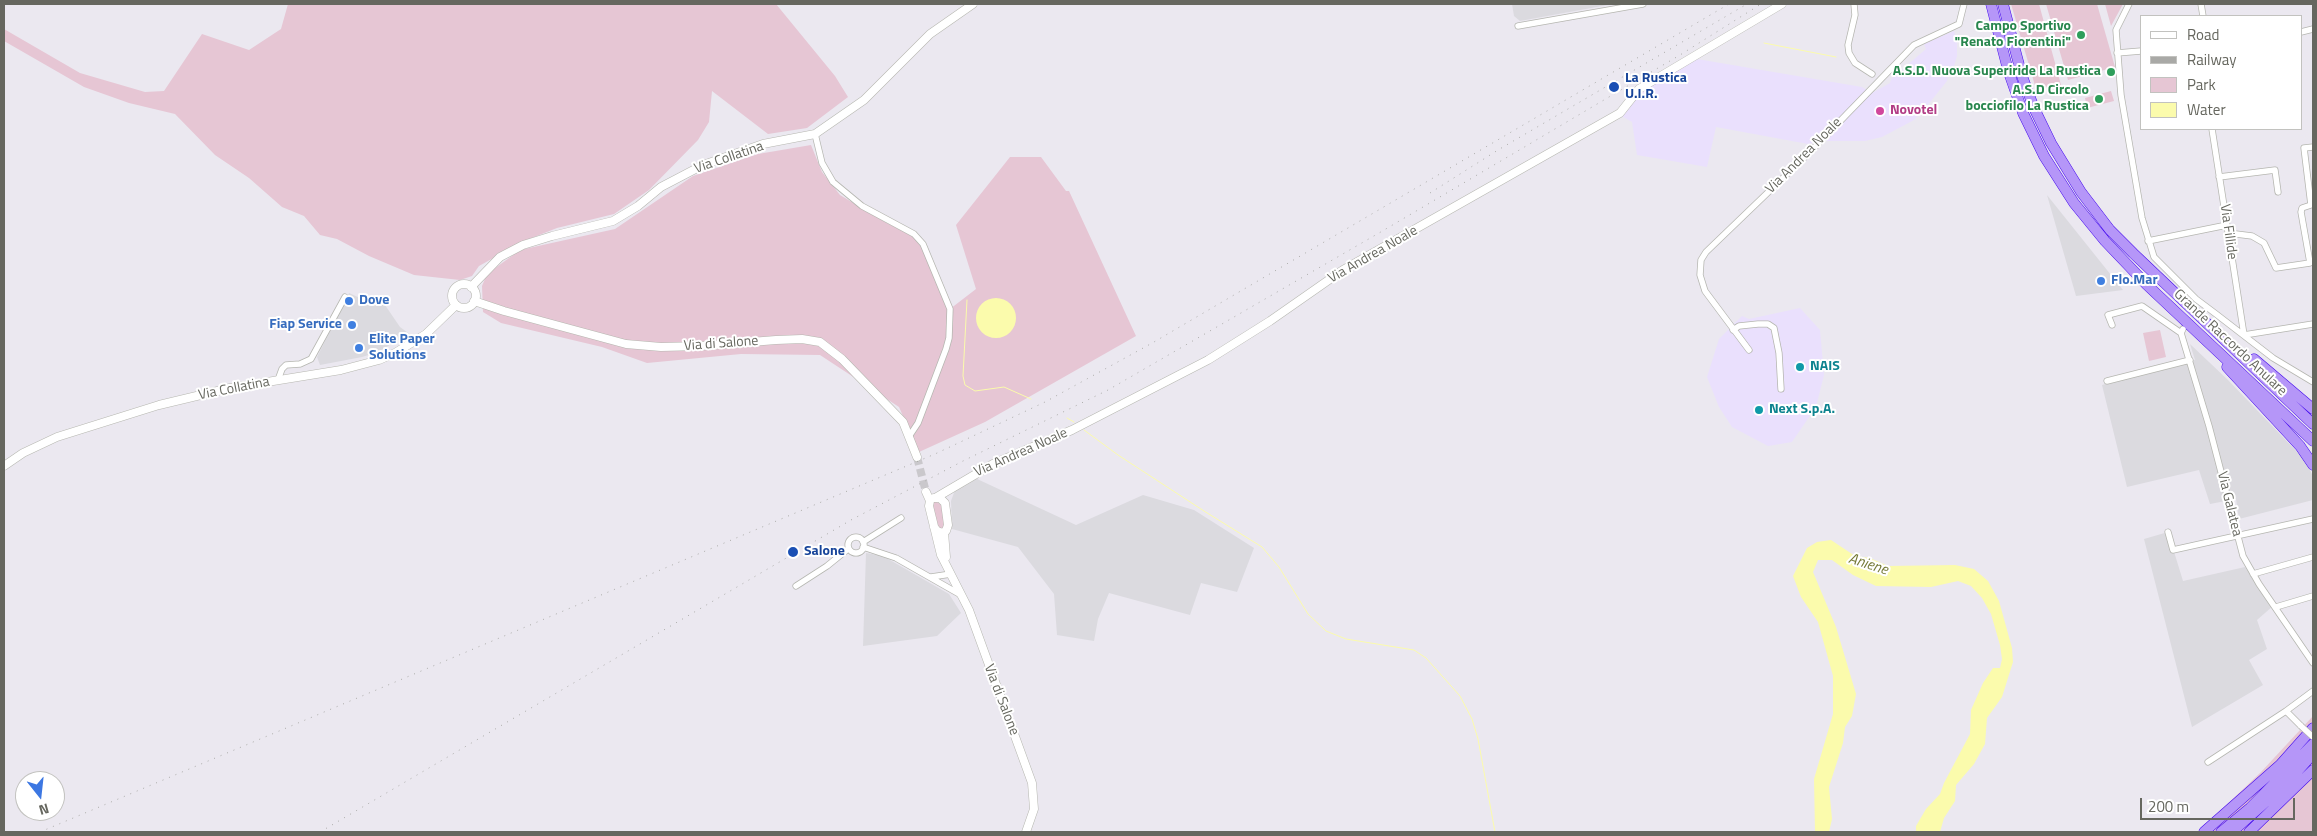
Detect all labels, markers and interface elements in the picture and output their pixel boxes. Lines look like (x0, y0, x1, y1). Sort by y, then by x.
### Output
legend (2140, 15, 2302, 130)
place label: Campo Sportivo "Renato Fiorentini" (1955, 19, 2071, 52)
text: Road (2187, 23, 2219, 46)
marker: Campo Sportivo "Renato Fiorentini" (2075, 29, 2087, 41)
text: Railway (2187, 48, 2237, 71)
place label: A.S.D. Nuova Superiride La Rustica (1893, 64, 2101, 80)
marker: A.S.D. Nuova Superiride La Rustica (2105, 66, 2117, 78)
place label: La Rustica U.I.R. (1625, 71, 1687, 104)
text: Park (2187, 73, 2216, 96)
marker: La Rustica U.I.R. (1607, 80, 1621, 94)
place label: A.S.D Circolo bocciofilo La Rustica (1966, 83, 2089, 115)
marker: A.S.D Circolo bocciofilo La Rustica (2093, 93, 2105, 105)
text: Water (2187, 98, 2226, 121)
place label: Novotel (1890, 103, 1937, 119)
marker: Novotel (1874, 105, 1886, 117)
street label: Via Andrea Noale (1763, 115, 1845, 197)
street label: Via Collatina (692, 138, 766, 178)
street label: Via Fillide (2216, 203, 2240, 261)
street label: Via Andrea Noale (1325, 223, 1421, 287)
place label: Flo.Mar (2111, 273, 2158, 289)
marker: Flo.Mar (2095, 275, 2107, 287)
street label: Grande Raccordo Anulare (2170, 286, 2290, 400)
place label: Dove (359, 293, 389, 309)
marker: Dove (343, 295, 355, 307)
place label: Fiap Service (269, 317, 342, 333)
marker: Fiap Service (346, 319, 358, 331)
place label: Elite Paper Solutions (369, 332, 435, 364)
street label: Via di Salone (683, 333, 759, 355)
marker: Elite Paper Solutions (353, 342, 365, 354)
place label: NAIS (1810, 359, 1840, 375)
marker: NAIS (1794, 361, 1806, 373)
street label: Via Collatina (197, 374, 271, 404)
place label: Next S.p.A. (1769, 402, 1835, 418)
marker: Next S.p.A. (1753, 404, 1765, 416)
street label: Via Andrea Noale (972, 425, 1070, 481)
street label: Via Galatea (2213, 470, 2245, 538)
place label: Salone (804, 544, 845, 560)
marker: Salone (786, 545, 800, 559)
water label: Aniene (1846, 550, 1890, 580)
street label: Via di Salone (980, 662, 1022, 738)
north arrow (15, 771, 65, 821)
scale bar (2142, 788, 2297, 820)
text: 200 m (2148, 795, 2189, 818)
text: N (36, 799, 52, 821)

